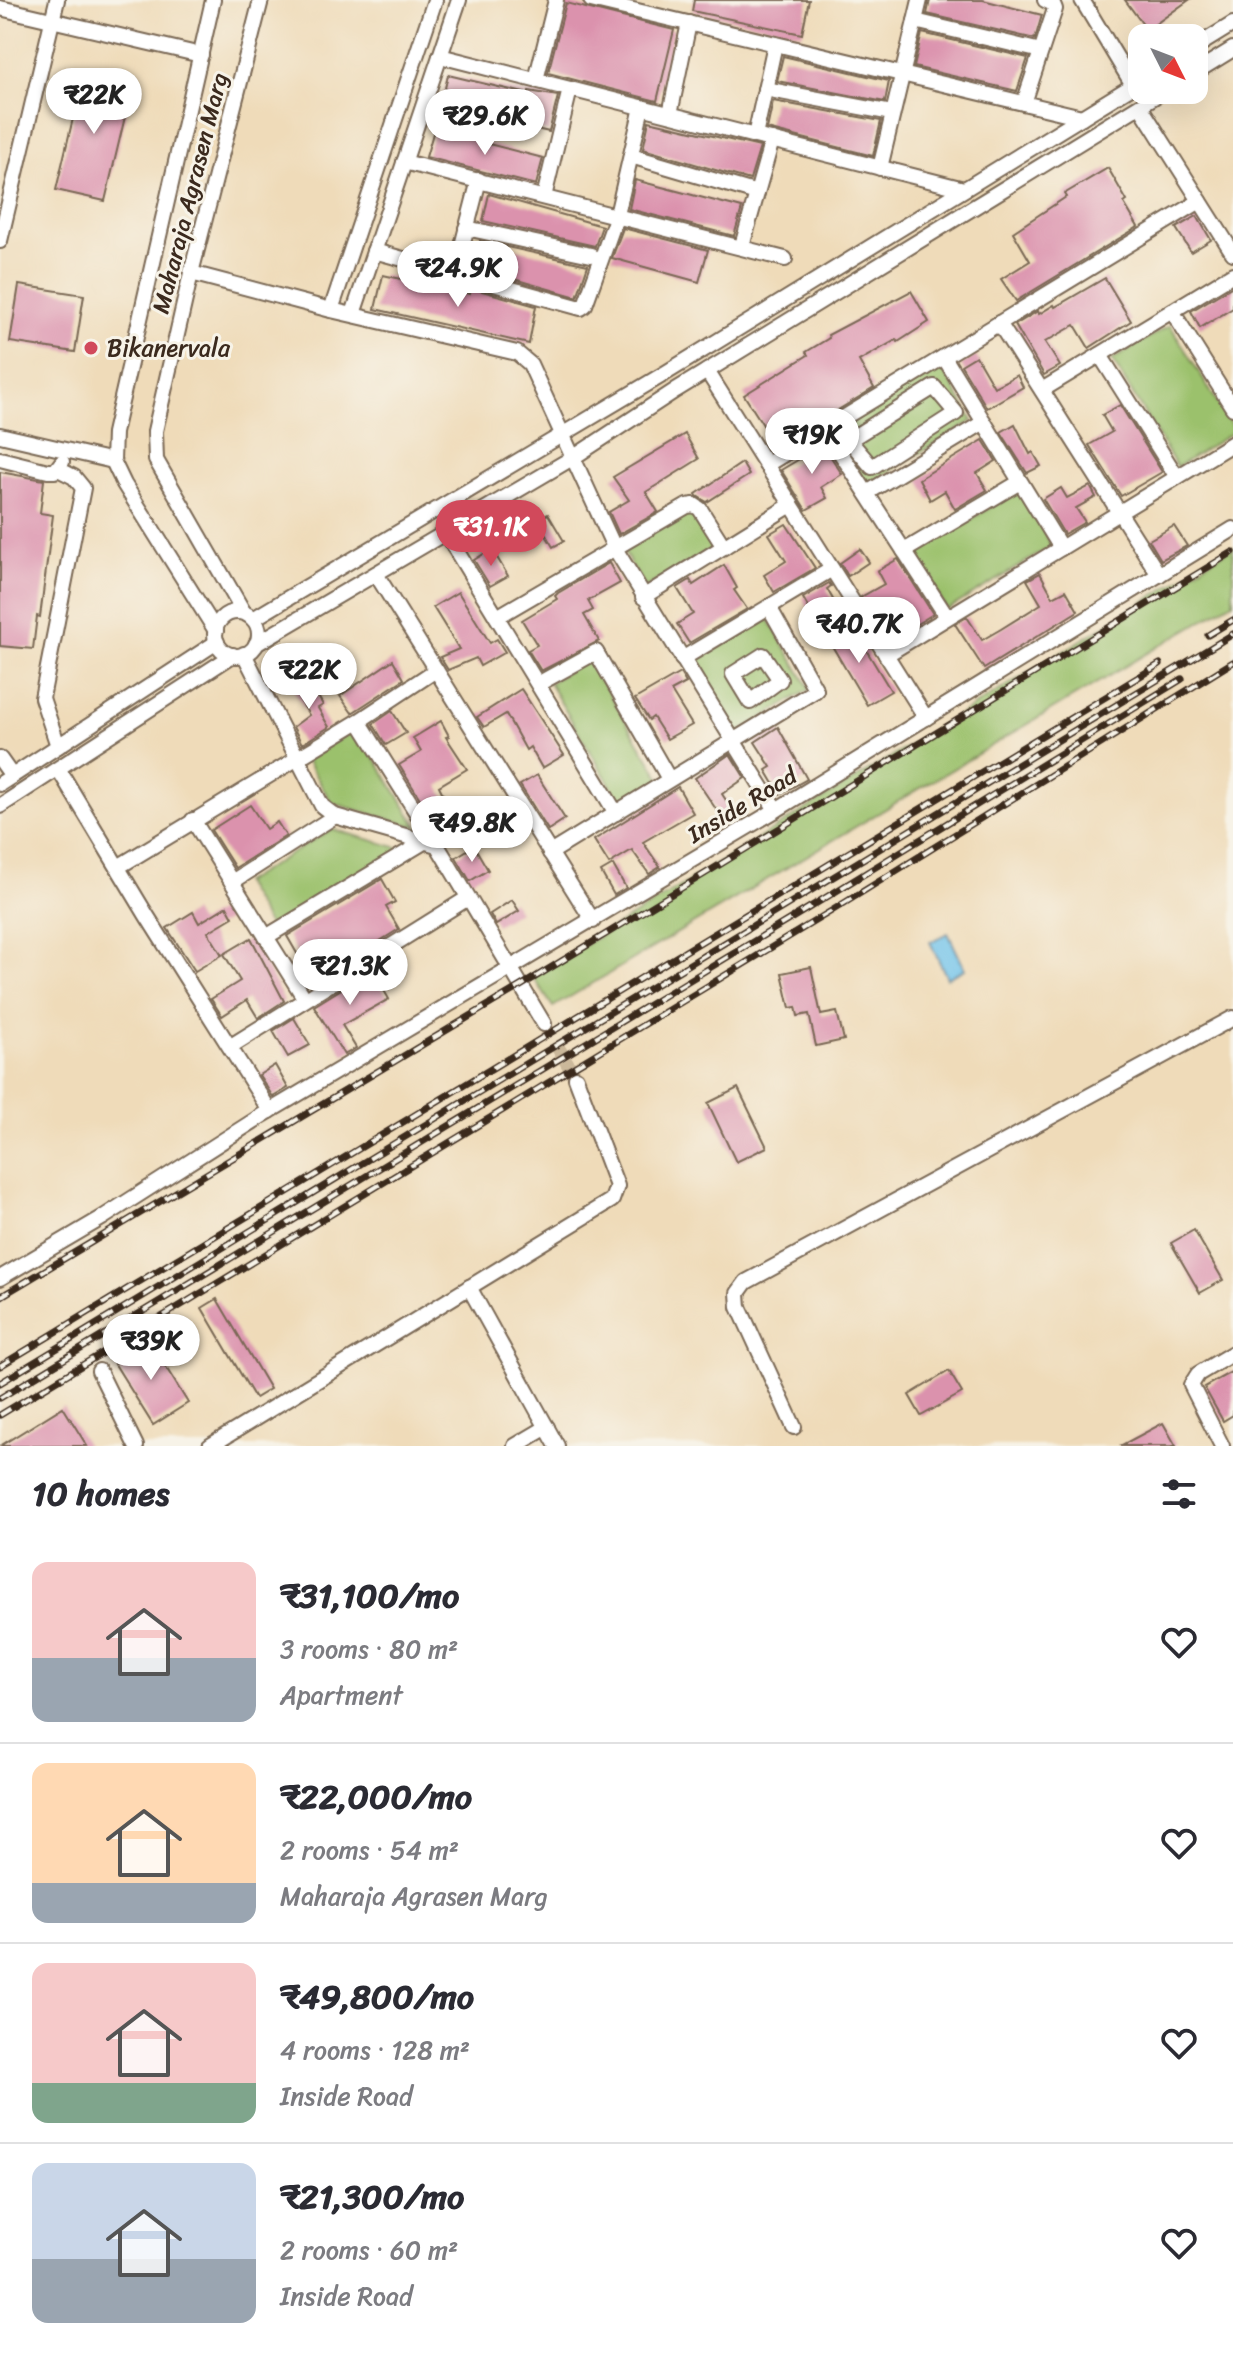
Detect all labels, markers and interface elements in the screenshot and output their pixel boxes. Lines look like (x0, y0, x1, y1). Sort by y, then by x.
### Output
north arrow (1128, 24, 1208, 104)
map controls (1128, 24, 1208, 104)
pin: ₹22K (47, 68, 141, 136)
street label: Maharaja Agrasen Marg (140, 68, 240, 318)
text: ₹22K (64, 71, 124, 117)
pin: ₹29.6K (420, 89, 550, 157)
text: ₹29.6K (443, 92, 527, 138)
pin: ₹24.9K (393, 241, 523, 309)
text: ₹24.9K (415, 244, 501, 290)
place label: Bikanervala (107, 327, 231, 369)
marker: Bikanervala (82, 339, 100, 357)
pin: ₹19K (765, 408, 859, 476)
text: ₹19K (783, 411, 841, 457)
pin: ₹31.1K (426, 500, 556, 568)
text: ₹31.1K (454, 503, 528, 549)
pin: ₹40.7K (794, 597, 924, 665)
text: ₹40.7K (816, 600, 902, 646)
pin: ₹22K (262, 643, 356, 711)
text: ₹22K (279, 646, 339, 692)
street label: Inside Road (678, 754, 807, 855)
pin: ₹49.8K (407, 796, 537, 864)
text: ₹49.8K (429, 799, 515, 845)
pin: ₹21.3K (285, 939, 415, 1007)
text: ₹21.3K (311, 942, 389, 988)
pin: ₹39K (104, 1314, 198, 1382)
text: ₹39K (121, 1317, 181, 1363)
text: 10 homes (32, 1464, 170, 1524)
icon: filters (1157, 1472, 1201, 1516)
text: ₹31,100/mo (280, 1566, 459, 1626)
icon: home (96, 1594, 192, 1690)
icon: heart (1157, 1620, 1201, 1664)
text: 3 rooms · 80 m² (280, 1626, 458, 1672)
text: Apartment (280, 1672, 403, 1718)
text: ₹22,000/mo (280, 1767, 472, 1827)
icon: home (96, 1795, 192, 1891)
icon: heart (1157, 1821, 1201, 1865)
text: 2 rooms · 54 m² (280, 1827, 459, 1873)
text: Maharaja Agrasen Marg (280, 1873, 548, 1919)
text: ₹49,800/mo (280, 1967, 474, 2027)
icon: home (96, 1995, 192, 2091)
icon: heart (1157, 2021, 1201, 2065)
text: 4 rooms · 128 m² (280, 2027, 470, 2073)
text: Inside Road (280, 2073, 413, 2119)
text: ₹21,300/mo (280, 2167, 464, 2227)
icon: home (96, 2195, 192, 2291)
icon: heart (1157, 2221, 1201, 2265)
text: 2 rooms · 60 m² (280, 2227, 458, 2273)
text: Inside Road (280, 2273, 413, 2319)

